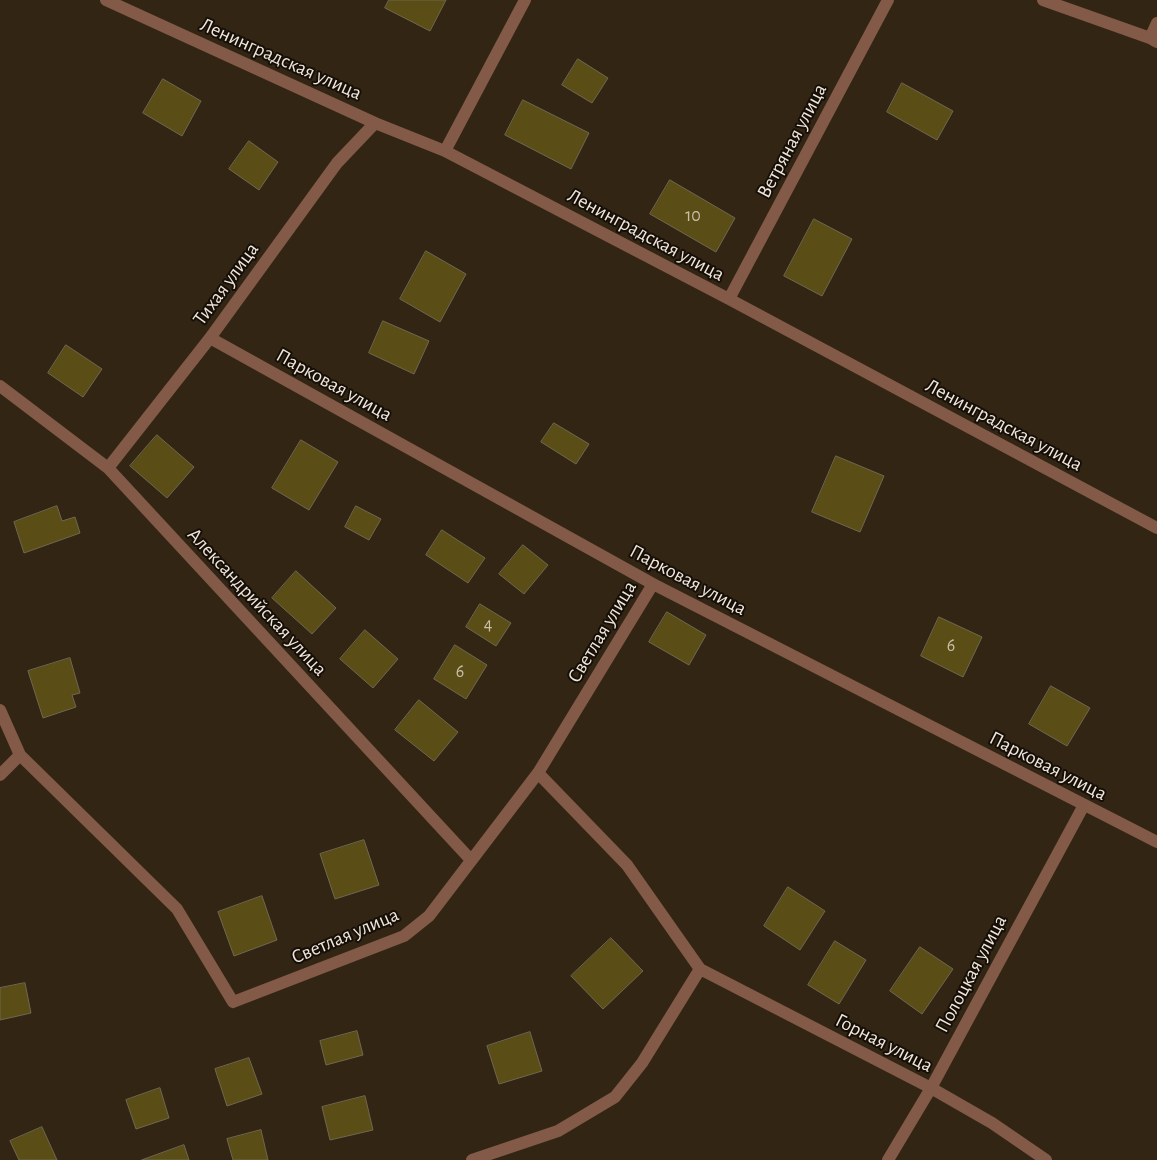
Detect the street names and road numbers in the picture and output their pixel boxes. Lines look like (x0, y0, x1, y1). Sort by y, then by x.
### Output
street label: Ленинградская улица (197, 13, 365, 105)
street label: Ветряная улица (752, 80, 832, 202)
street label: Ленинградская улица (563, 184, 729, 286)
street label: Тихая улица (188, 238, 264, 330)
street label: Парковая улица (272, 343, 396, 427)
street label: Ленинградская улица (921, 374, 1087, 476)
street label: Александрийская улица (182, 523, 332, 681)
street label: Парковая улица (626, 539, 750, 621)
street label: Светлая улица (562, 577, 642, 687)
street label: Парковая улица (985, 726, 1111, 806)
street label: Светлая улица (288, 903, 402, 969)
street label: Полоцкая улица (930, 911, 1012, 1037)
street label: Горная улица (831, 1008, 937, 1078)

